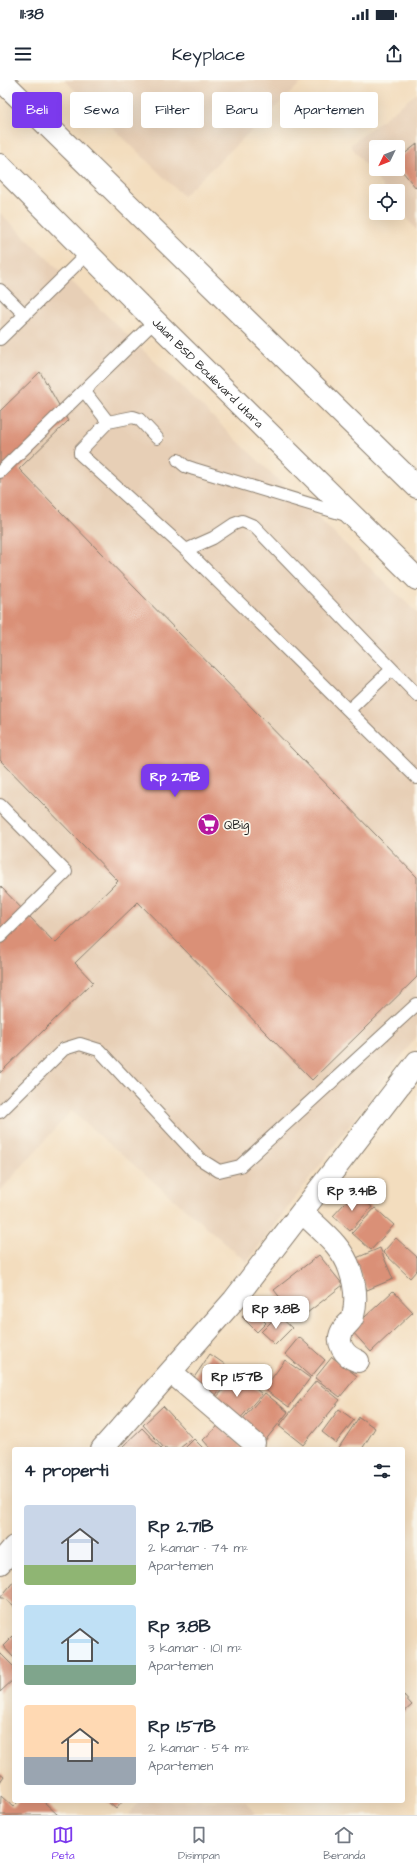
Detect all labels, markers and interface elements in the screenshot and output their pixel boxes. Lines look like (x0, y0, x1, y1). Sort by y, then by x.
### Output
text: 11:38 (20, 4, 44, 25)
text: Keyplace (172, 42, 245, 67)
icon: menu (12, 43, 34, 65)
icon: share (383, 43, 405, 65)
chip: Beli (12, 92, 62, 128)
chip: Sewa (70, 92, 133, 128)
chip: Filter (141, 92, 204, 128)
chip: Baru (212, 92, 272, 128)
chip: Apartemen (280, 92, 378, 128)
north arrow (369, 140, 405, 176)
map controls (369, 140, 405, 220)
button: locate (369, 184, 405, 220)
street label: Jalan BSD Boulevard Utara (148, 314, 267, 432)
pin: Rp 2.71B (134, 764, 216, 798)
text: Rp 2.71B (150, 768, 200, 786)
supermarket icon: QBig (195, 812, 221, 838)
place label: QBig (224, 817, 249, 835)
pin: Rp 3.41B (311, 1178, 393, 1212)
text: Rp 3.41B (327, 1182, 377, 1200)
pin: Rp 3.8B (239, 1296, 313, 1330)
text: Rp 3.8B (252, 1300, 300, 1318)
pin: Rp 1.57B (196, 1364, 278, 1398)
text: Rp 1.57B (211, 1368, 263, 1386)
text: 4 properti (24, 1459, 108, 1483)
icon: filters (371, 1460, 393, 1482)
text: Rp 2.71B (148, 1515, 213, 1539)
icon: home (56, 1521, 104, 1569)
text: 2 kamar · 74 m² (148, 1539, 248, 1557)
text: Apartemen (148, 1557, 213, 1575)
text: Rp 3.8B (148, 1615, 211, 1639)
icon: home (56, 1621, 104, 1669)
text: 3 kamar · 101 m² (148, 1639, 242, 1657)
text: Apartemen (148, 1657, 213, 1675)
text: Rp 1.57B (148, 1715, 216, 1739)
icon: home (56, 1721, 104, 1769)
text: 2 kamar · 54 m² (148, 1739, 250, 1757)
text: Apartemen (148, 1757, 213, 1775)
tab: Peta (52, 1824, 75, 1863)
tab: Disimpan (178, 1824, 220, 1863)
tab: Beranda (323, 1824, 365, 1863)

